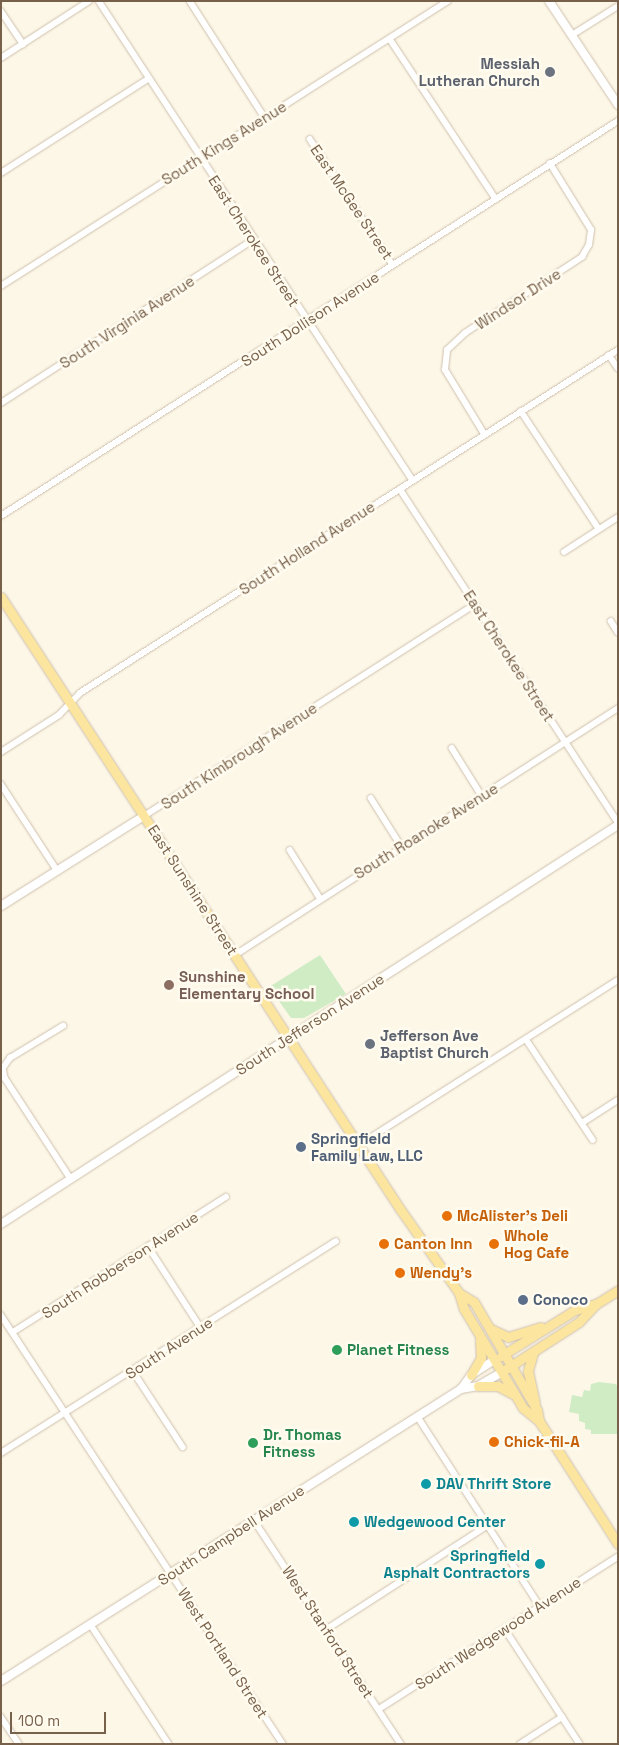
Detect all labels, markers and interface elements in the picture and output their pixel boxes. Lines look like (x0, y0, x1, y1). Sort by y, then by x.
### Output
place label: Messiah Lutheran Church (419, 54, 540, 89)
marker: Messiah Lutheran Church (544, 66, 556, 78)
street label: South Kings Avenue (158, 97, 290, 189)
street label: East McGee Street (307, 141, 397, 263)
street label: East Cherokee Street (205, 172, 303, 310)
street label: Windsor Drive (472, 265, 564, 333)
street label: South Dollison Avenue (238, 268, 382, 370)
street label: South Virginia Avenue (56, 272, 198, 372)
street label: South Holland Avenue (236, 497, 378, 599)
street label: East Cherokee Street (460, 587, 558, 725)
street label: South Kimbrough Avenue (158, 699, 320, 813)
street label: South Roanoke Avenue (351, 779, 501, 883)
street label: East Sunshine Street (144, 822, 242, 958)
place label: Sunshine Elementary School (179, 967, 314, 1002)
street label: South Jefferson Avenue (232, 969, 388, 1079)
marker: Sunshine Elementary School (163, 979, 175, 991)
place label: Jefferson Ave Baptist Church (380, 1026, 489, 1061)
marker: Jefferson Ave Baptist Church (364, 1038, 376, 1050)
place label: Springfield Family Law, LLC (311, 1129, 423, 1164)
marker: Springfield Family Law, LLC (295, 1141, 307, 1153)
place label: McAlister's Deli (457, 1207, 568, 1225)
street label: South Robberson Avenue (38, 1208, 202, 1322)
marker: McAlister's Deli (441, 1210, 453, 1222)
place label: Whole Hog Cafe (504, 1226, 569, 1261)
place label: Canton Inn (394, 1235, 473, 1253)
marker: Canton Inn (378, 1238, 390, 1250)
marker: Whole Hog Cafe (488, 1238, 500, 1250)
place label: Wendy's (410, 1264, 472, 1282)
marker: Wendy's (394, 1267, 406, 1279)
place label: Conoco (533, 1291, 588, 1309)
marker: Conoco (517, 1294, 529, 1306)
street label: South Avenue (122, 1313, 216, 1383)
place label: Planet Fitness (347, 1341, 449, 1359)
marker: Planet Fitness (331, 1344, 343, 1356)
place label: Dr. Thomas Fitness (263, 1425, 343, 1460)
place label: Chick-fil-A (504, 1433, 580, 1451)
marker: Chick-fil-A (488, 1436, 500, 1448)
marker: Dr. Thomas Fitness (247, 1437, 259, 1449)
place label: DAV Thrift Store (436, 1475, 552, 1493)
marker: DAV Thrift Store (420, 1478, 432, 1490)
street label: South Campbell Avenue (154, 1481, 308, 1589)
place label: Wedgewood Center (364, 1513, 506, 1531)
marker: Wedgewood Center (348, 1516, 360, 1528)
place label: Springfield Asphalt Contractors (384, 1546, 530, 1581)
marker: Springfield Asphalt Contractors (534, 1558, 546, 1570)
street label: West Stanford Street (278, 1562, 378, 1702)
street label: South Wedgewood Avenue (412, 1573, 584, 1693)
street label: West Portland Street (174, 1584, 272, 1722)
scale bar (12, 1702, 109, 1734)
text: 100 m (18, 1711, 60, 1730)

